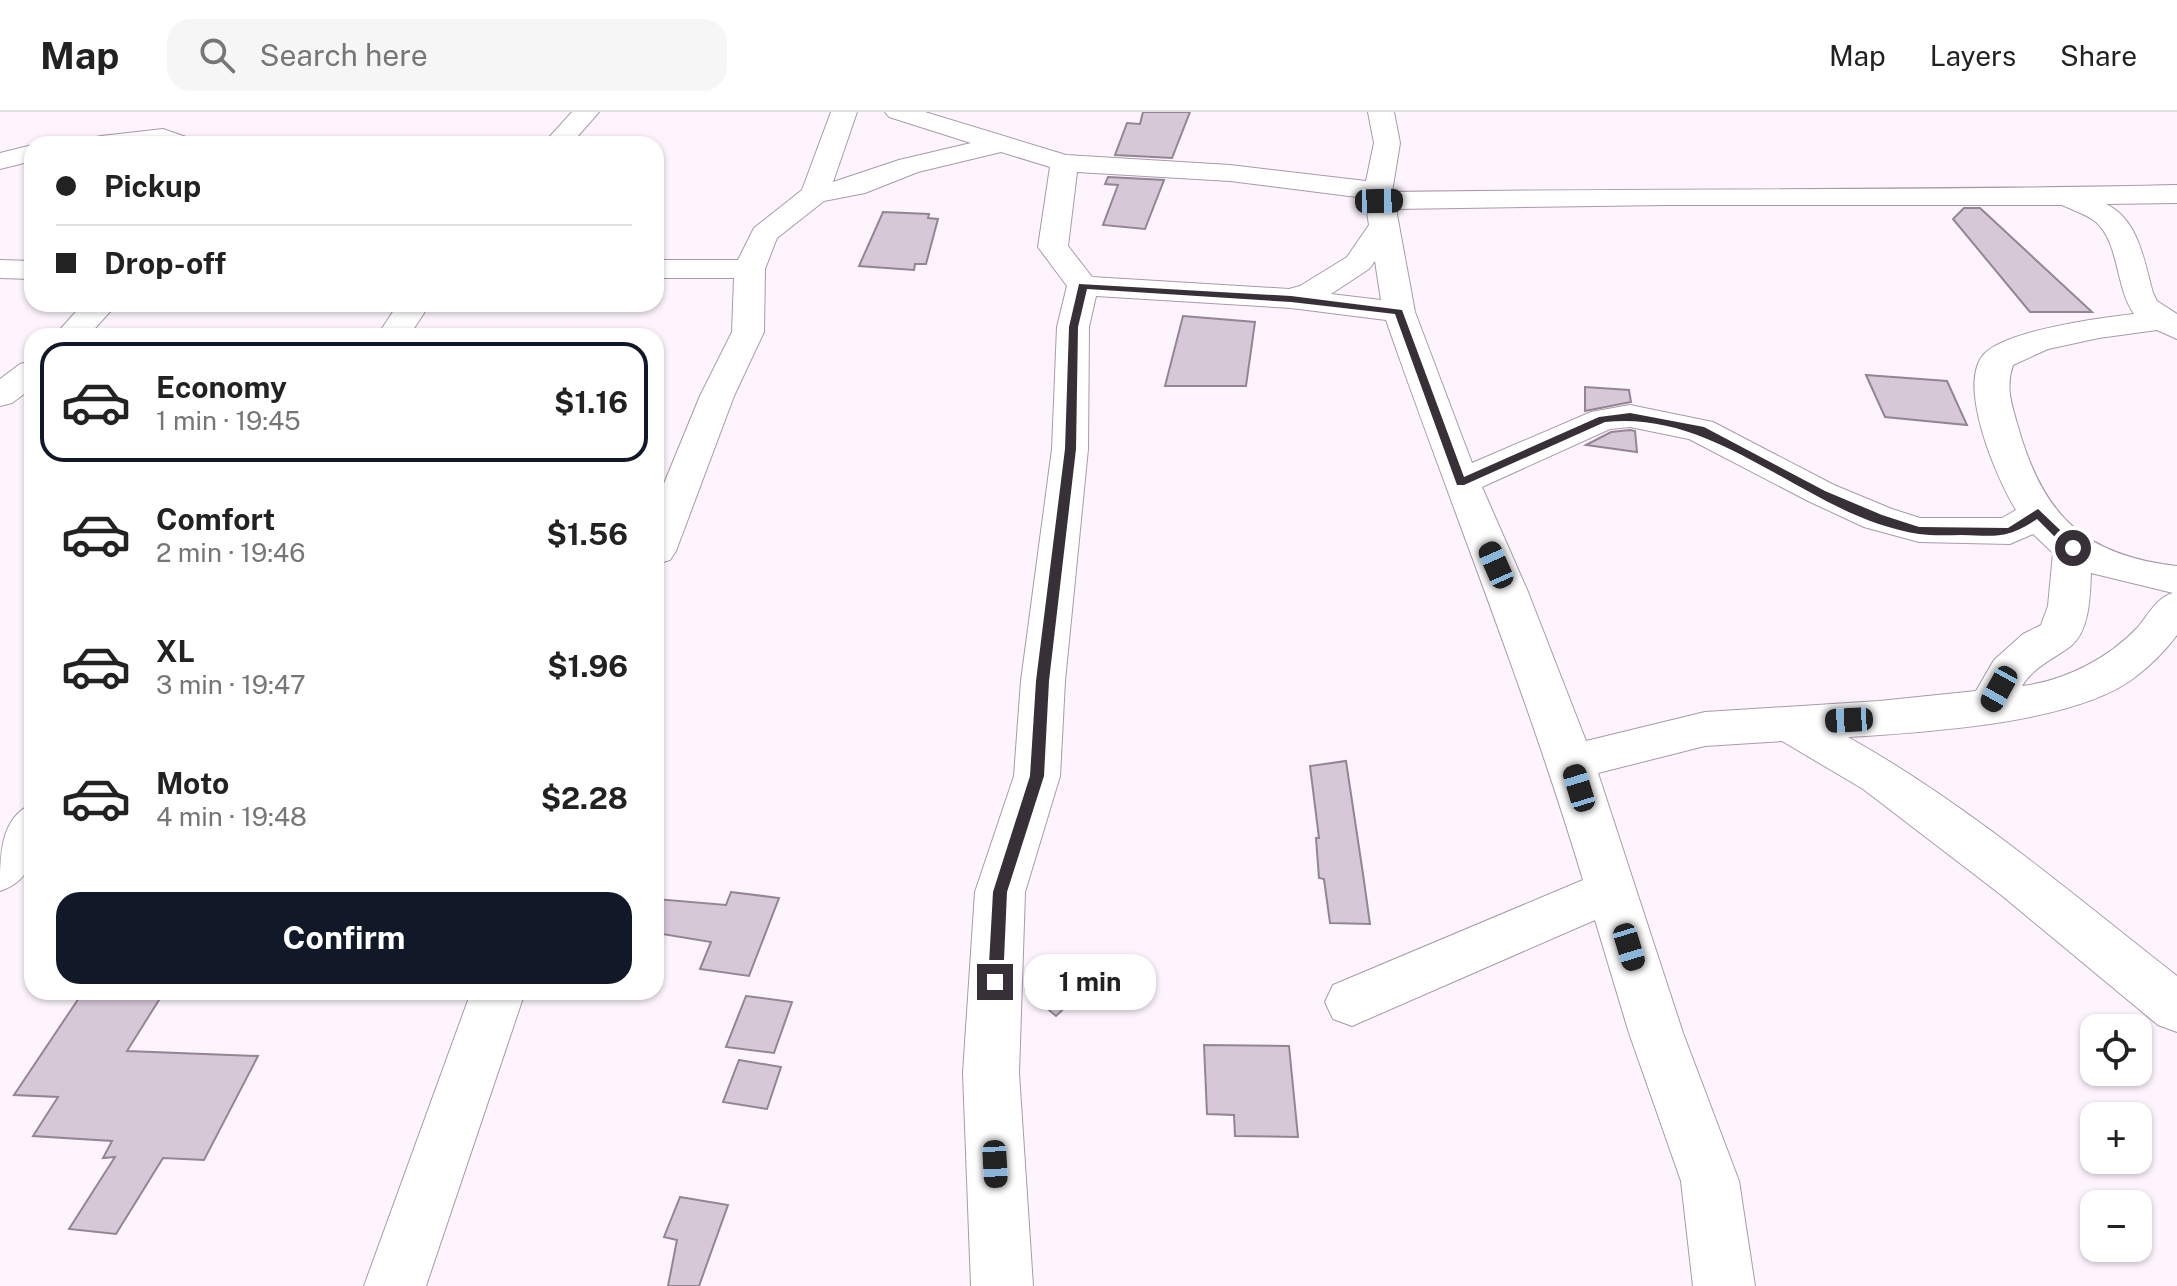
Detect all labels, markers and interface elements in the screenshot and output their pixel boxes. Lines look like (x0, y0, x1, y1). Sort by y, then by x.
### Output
search box (167, 19, 727, 91)
text: Map (40, 33, 119, 78)
icon: search (195, 33, 239, 77)
text: Search here (259, 37, 428, 73)
text: Map (1829, 39, 1886, 72)
text: Layers (1930, 39, 2016, 72)
text: Share (2060, 39, 2137, 72)
text: Pickup (104, 168, 201, 204)
car (1355, 189, 1403, 213)
text: Drop-off (104, 245, 226, 281)
icon: car (60, 366, 132, 438)
text: Economy (156, 369, 287, 405)
text: $1.16 (554, 384, 628, 420)
text: 1 min · 19:45 (156, 405, 301, 436)
icon: car (60, 498, 132, 570)
text: Comfort (156, 501, 275, 537)
text: $1.56 (547, 516, 628, 552)
route start (2055, 530, 2091, 566)
text: 2 min · 19:46 (156, 537, 305, 568)
car (1475, 538, 1517, 592)
icon: car (60, 630, 132, 702)
text: XL (156, 633, 195, 669)
text: $1.96 (547, 648, 628, 684)
car (1977, 662, 2021, 716)
text: 3 min · 19:47 (156, 669, 306, 700)
car (1824, 707, 1874, 733)
icon: car (60, 762, 132, 834)
car (1561, 762, 1597, 814)
text: Moto (156, 765, 229, 801)
text: $2.28 (541, 780, 628, 816)
text: 4 min · 19:48 (156, 801, 307, 832)
button: Confirm (56, 892, 632, 984)
car (1611, 921, 1647, 973)
callout: 1 min (1023, 954, 1155, 1010)
route end (977, 964, 1013, 1000)
text: 1 min (1059, 966, 1121, 997)
map controls (2080, 1014, 2152, 1262)
button: locate (2080, 1014, 2152, 1086)
button: + (2080, 1102, 2152, 1174)
car (982, 1139, 1008, 1189)
button: − (2080, 1190, 2152, 1262)

